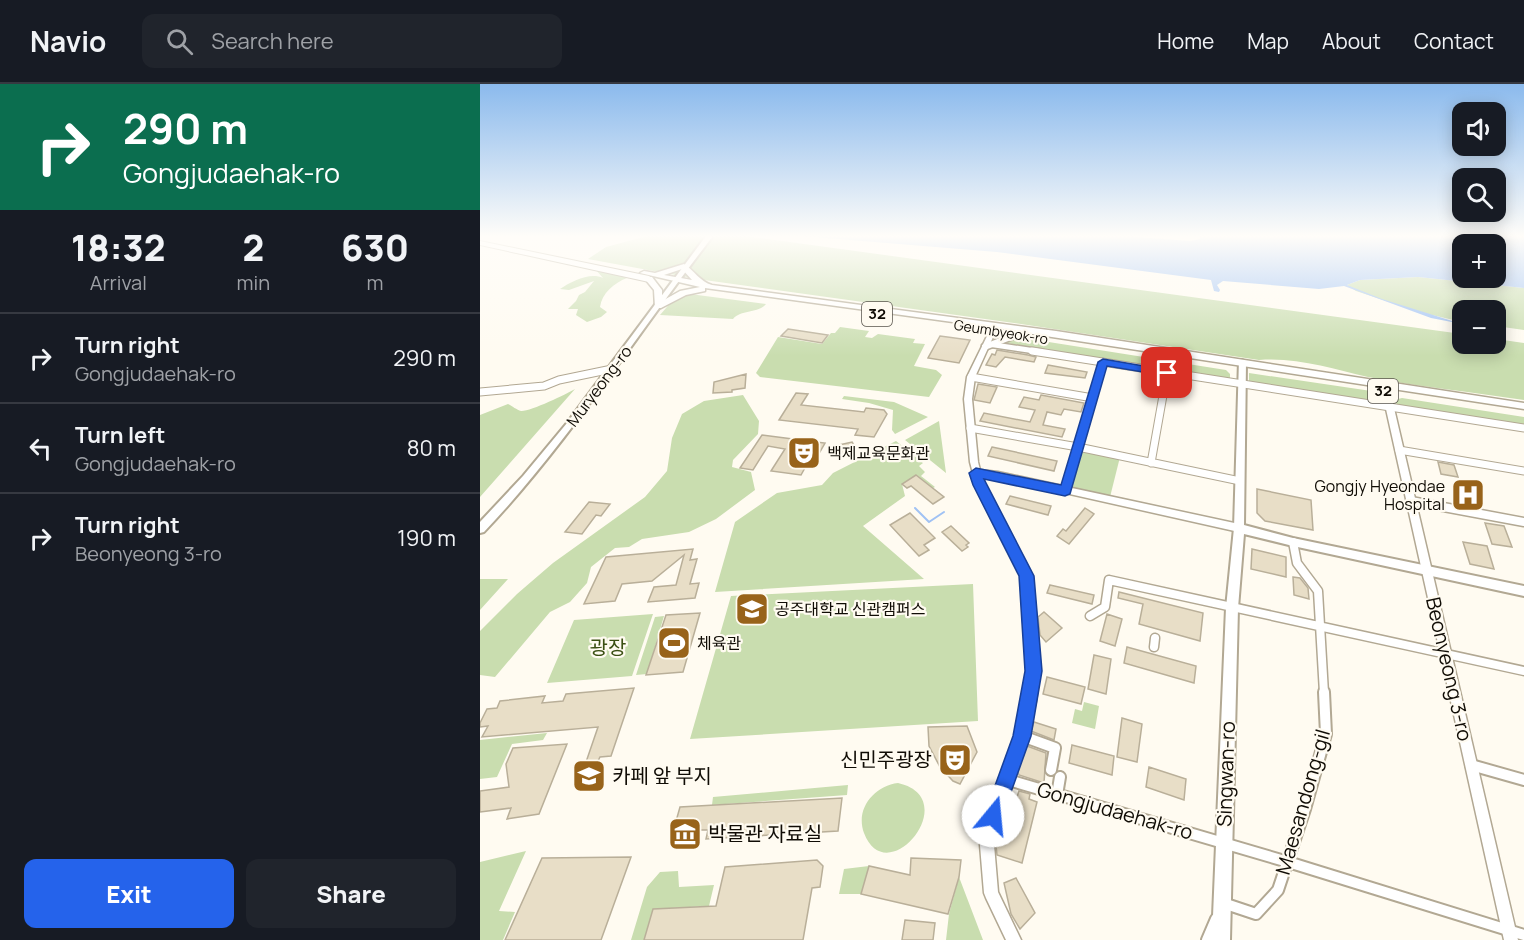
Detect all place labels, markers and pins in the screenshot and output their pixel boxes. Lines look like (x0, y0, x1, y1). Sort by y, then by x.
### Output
pin (1141, 347, 1192, 398)
theatre icon: 백제교육문화관 (786, 435, 822, 471)
place label: 백제교육문화관 (827, 442, 930, 464)
place label: Gongjy Hyeondae Hospital (1315, 475, 1445, 515)
hospital icon: Gongjy Hyeondae Hospital (1450, 477, 1486, 513)
school or university icon: 공주대학교 신관캠퍼스 (734, 591, 770, 627)
place label: 공주대학교 신관캠퍼스 (775, 598, 925, 620)
sports icon: 체육관 (656, 625, 692, 661)
place label: 체육관 (697, 632, 741, 654)
theatre icon: 신민주광장 (937, 742, 973, 778)
place label: 신민주광장 (840, 746, 932, 773)
school or university icon: 카페 앞 부지 (571, 758, 607, 794)
place label: 카페 앞 부지 (612, 762, 712, 789)
museum icon: 박물관 자료실 (667, 816, 703, 852)
place label: 박물관 자료실 (708, 820, 822, 847)

